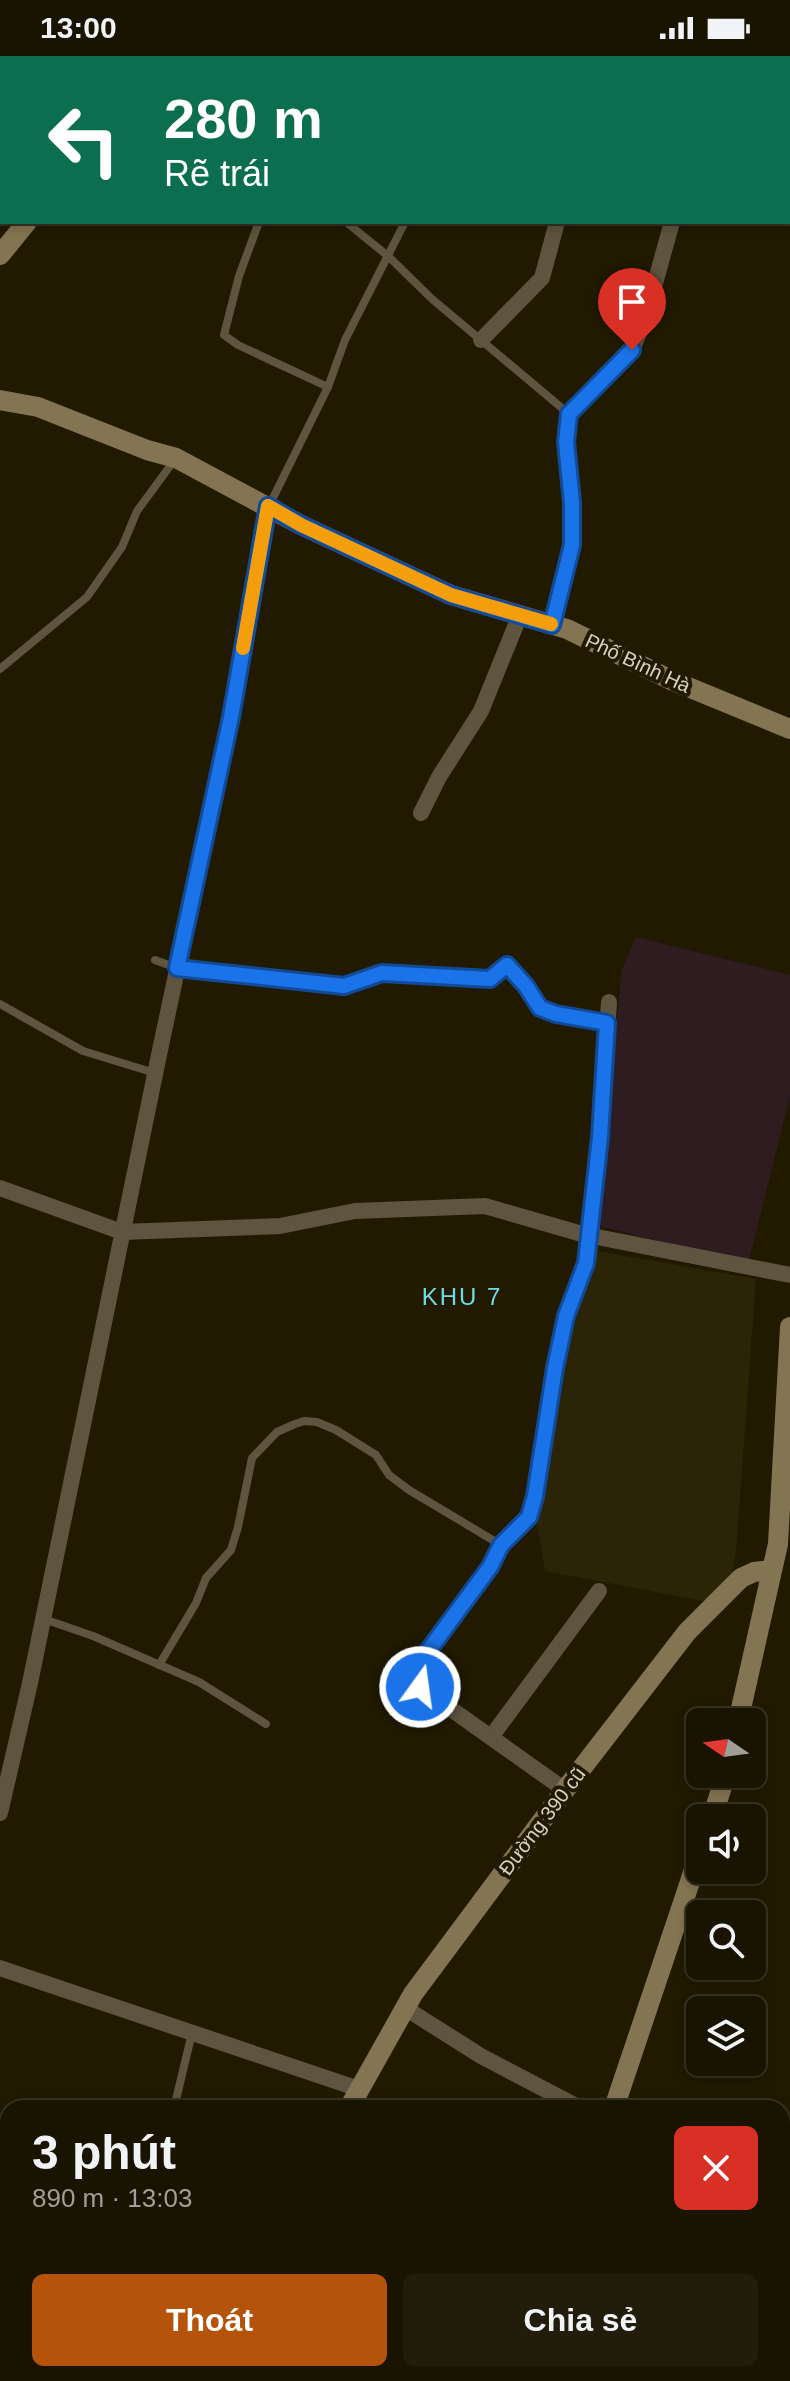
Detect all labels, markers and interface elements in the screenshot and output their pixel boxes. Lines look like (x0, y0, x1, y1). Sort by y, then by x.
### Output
text: 13:00 (40, 11, 117, 44)
text: 280 m (164, 87, 323, 150)
icon: left (32, 88, 136, 192)
text: Rẽ trái (164, 153, 270, 194)
pin (598, 268, 666, 350)
icon: arrive (610, 280, 654, 324)
street label: Phố Bình Hà (582, 629, 695, 697)
district label: KHU 7 (422, 1283, 502, 1310)
position arrow (378, 1645, 462, 1729)
north arrow (686, 1708, 766, 1788)
map controls (686, 1708, 766, 2076)
street label: Đường 390 cũ (494, 1763, 590, 1879)
button: sound (686, 1804, 766, 1884)
button: search (686, 1900, 766, 1980)
button: layers (686, 1996, 766, 2076)
text: 3 phút (32, 2126, 176, 2179)
button: close (674, 2126, 758, 2210)
text: 890 m · 13:03 (32, 2183, 192, 2213)
button: Thoát (32, 2274, 387, 2366)
button: Chia sẻ (403, 2274, 758, 2366)

